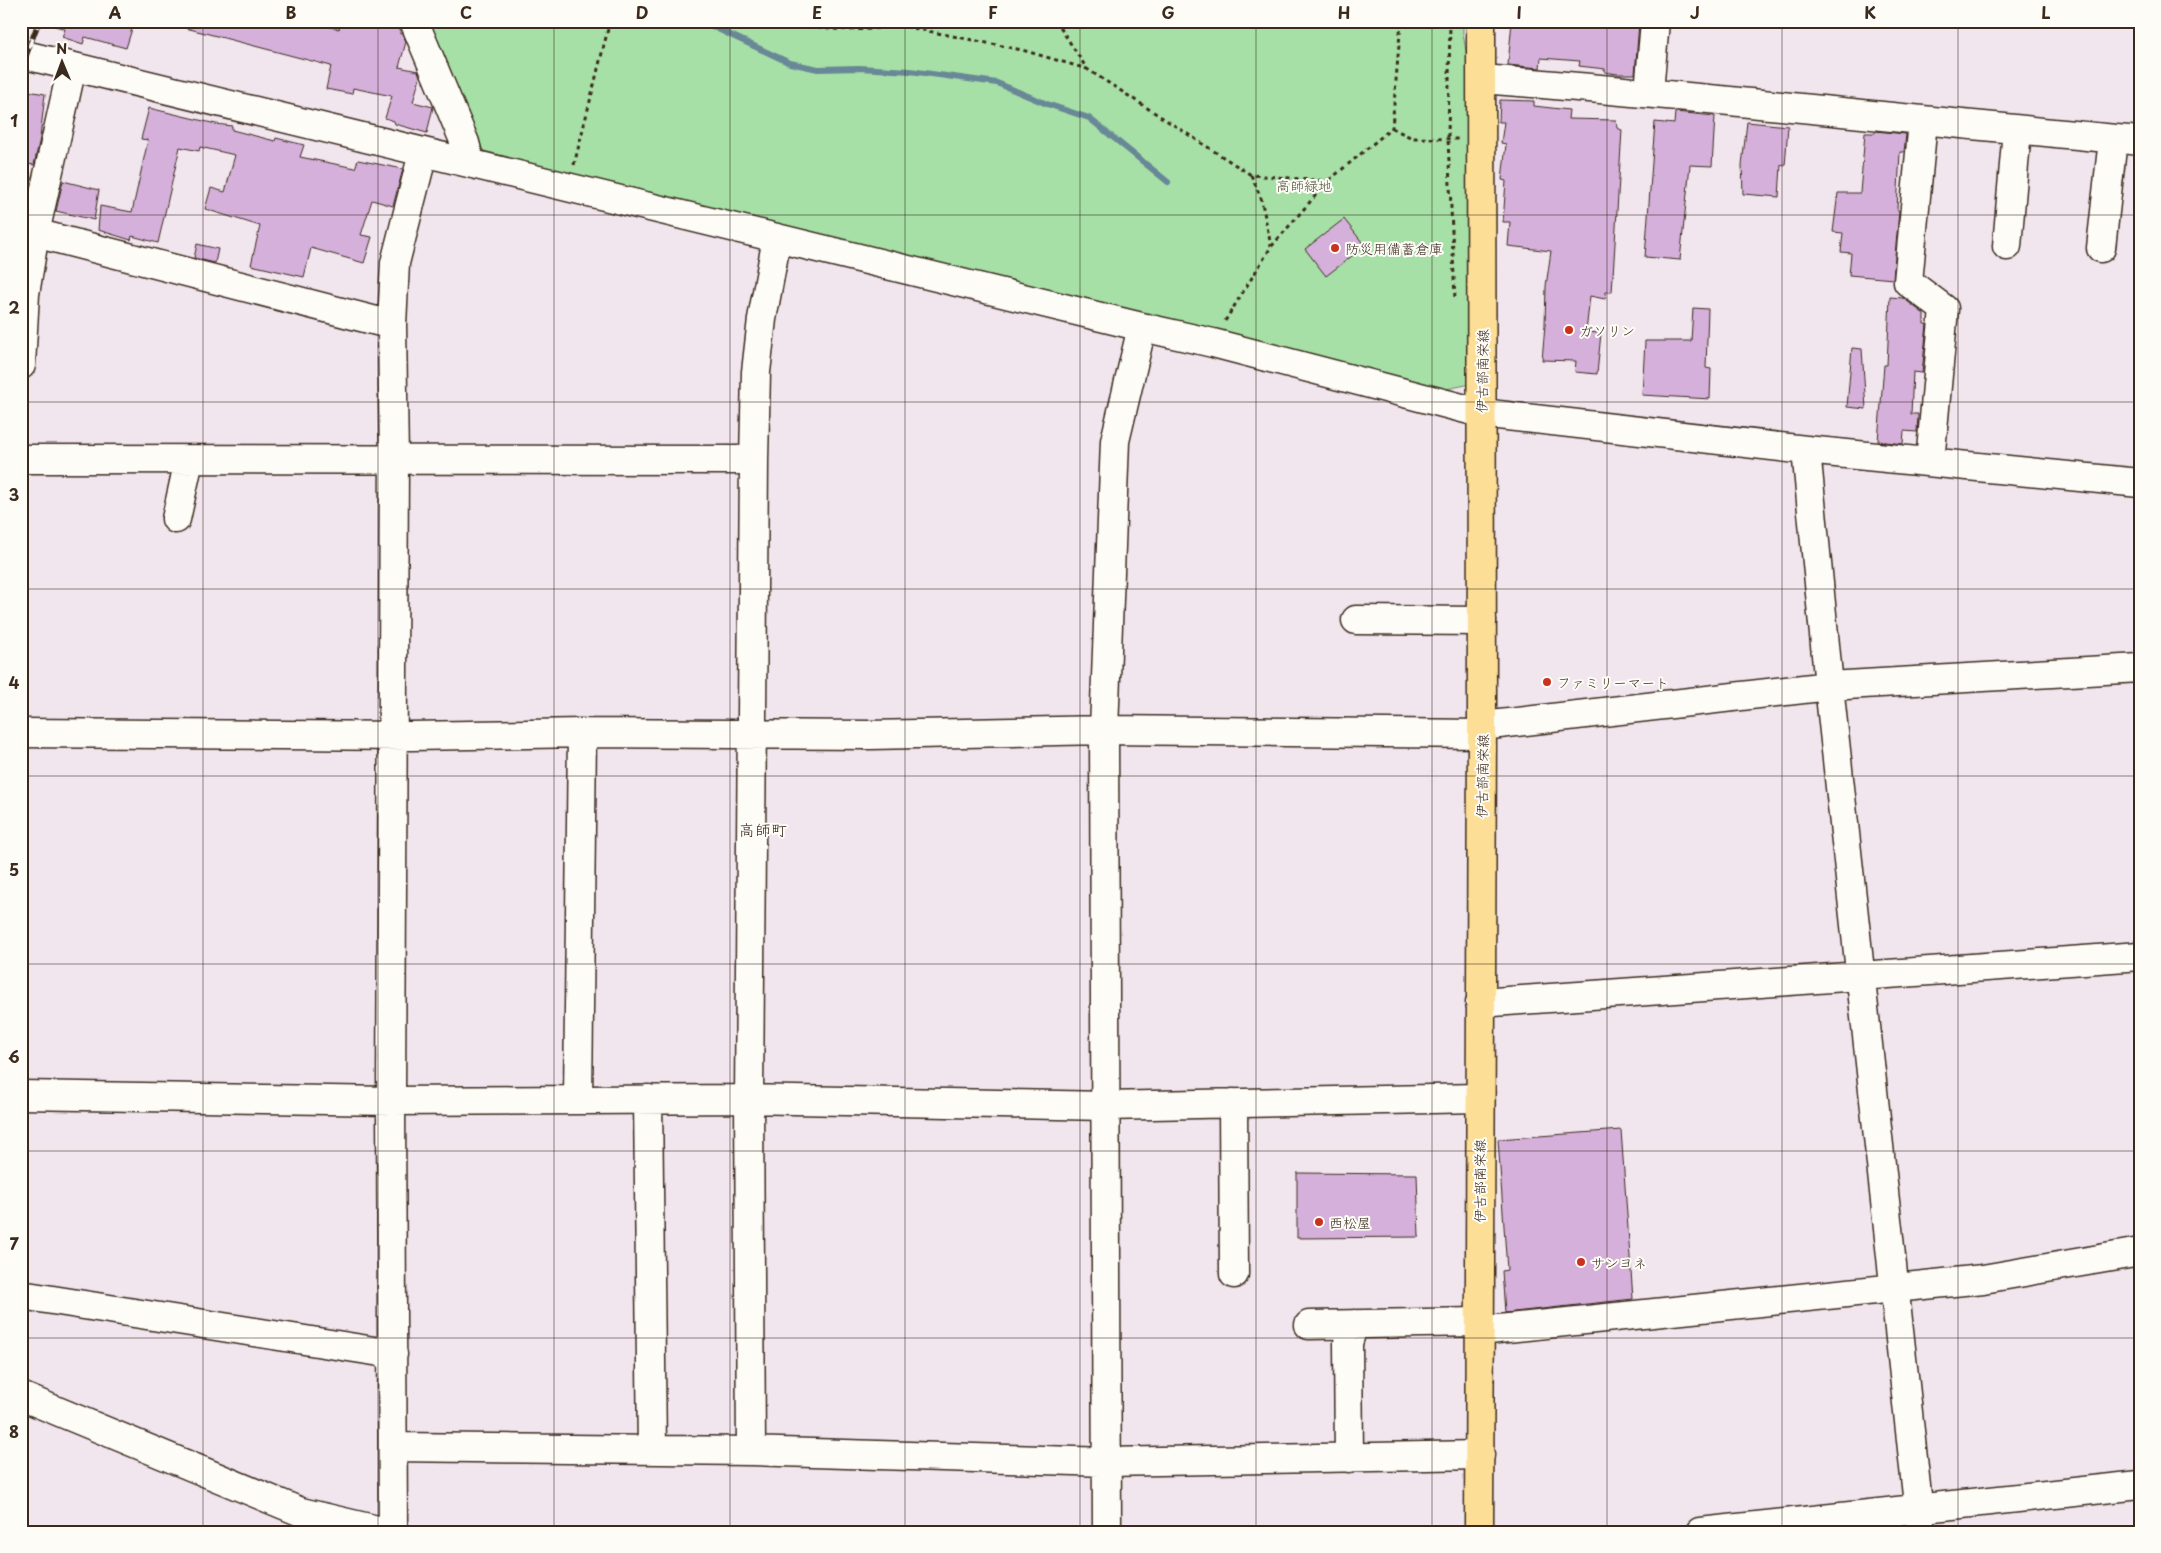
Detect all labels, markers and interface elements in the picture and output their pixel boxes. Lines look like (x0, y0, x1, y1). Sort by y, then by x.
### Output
text: A (109, 0, 122, 24)
text: B (286, 0, 297, 24)
text: C (460, 0, 472, 24)
text: D (636, 0, 648, 24)
text: E (812, 0, 822, 24)
text: F (988, 0, 998, 24)
text: G (1161, 0, 1175, 24)
text: H (1338, 0, 1350, 24)
text: I (1516, 0, 1522, 24)
text: J (1690, 0, 1700, 24)
text: K (1864, 0, 1876, 24)
text: L (2041, 0, 2051, 24)
north arrow (38, 38, 88, 88)
text: N (56, 38, 67, 59)
text: 1 (10, 108, 18, 132)
park label: 高師緑地 (1276, 175, 1332, 196)
place label: 防災用備蓄倉庫 (1345, 238, 1443, 259)
marker: 防災用備蓄倉庫 (1329, 242, 1341, 254)
text: 2 (8, 295, 20, 319)
place label: ガソリン (1579, 320, 1635, 341)
marker: ガソリン (1563, 324, 1575, 336)
street label: 伊古部南栄線 (1471, 329, 1493, 413)
text: 3 (9, 482, 19, 506)
text: 4 (9, 670, 20, 694)
place label: ファミリーマート (1557, 672, 1669, 693)
marker: ファミリーマート (1541, 676, 1553, 688)
street label: 伊古部南栄線 (1471, 734, 1493, 818)
district label: 高師町 (739, 817, 787, 841)
text: 5 (9, 857, 19, 881)
text: 6 (8, 1044, 20, 1068)
street label: 伊古部南栄線 (1469, 1139, 1490, 1223)
place label: 西松屋 (1329, 1212, 1371, 1233)
marker: 西松屋 (1313, 1216, 1325, 1228)
text: 7 (9, 1231, 19, 1255)
place label: サンヨネ (1591, 1252, 1647, 1273)
marker: サンヨネ (1575, 1256, 1587, 1268)
text: 8 (9, 1419, 19, 1443)

